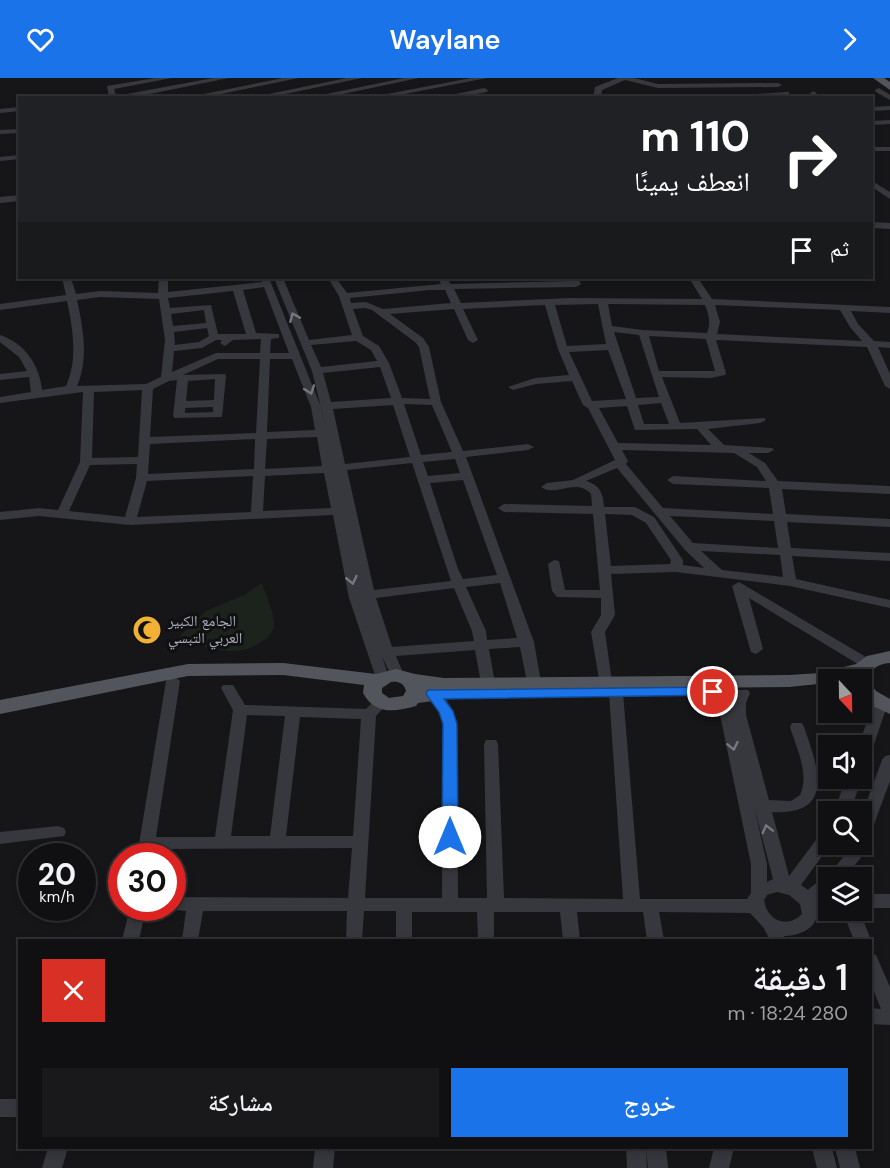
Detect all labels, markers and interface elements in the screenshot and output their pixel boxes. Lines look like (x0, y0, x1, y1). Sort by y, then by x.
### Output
text: Waylane (389, 22, 501, 57)
icon: heart (24, 23, 57, 56)
icon: forward (833, 23, 866, 56)
text: 110 m (640, 109, 750, 164)
icon: right (771, 120, 849, 198)
text: انعطف يمينًا (634, 164, 750, 199)
icon: arrive (785, 234, 818, 267)
text: ثم (830, 234, 849, 263)
one-way arrow (289, 313, 301, 324)
one-way arrow (302, 384, 315, 395)
one-way arrow (344, 575, 357, 585)
place label: الجامع الكبير العربي التبسي (167, 611, 242, 650)
mosque icon: الجامع الكبير العربي التبسي (131, 614, 163, 646)
pin (687, 666, 738, 717)
north arrow (818, 669, 872, 723)
map controls (818, 669, 872, 921)
icon: arrive (696, 675, 729, 708)
button: sound (818, 735, 872, 789)
one-way arrow (726, 741, 739, 751)
button: search (818, 801, 872, 855)
position arrow (418, 805, 482, 869)
one-way arrow (762, 824, 775, 834)
speed limit sign: 30 (108, 843, 186, 921)
text: 20 (38, 855, 76, 894)
button: layers (818, 867, 872, 921)
text: km/h (39, 887, 75, 907)
text: 1 دقيقة (752, 954, 848, 1001)
button: close (42, 959, 105, 1022)
text: 280 m · 18:24 (727, 1000, 848, 1026)
button: مشاركة (42, 1068, 439, 1137)
button: خروج (451, 1068, 848, 1137)

